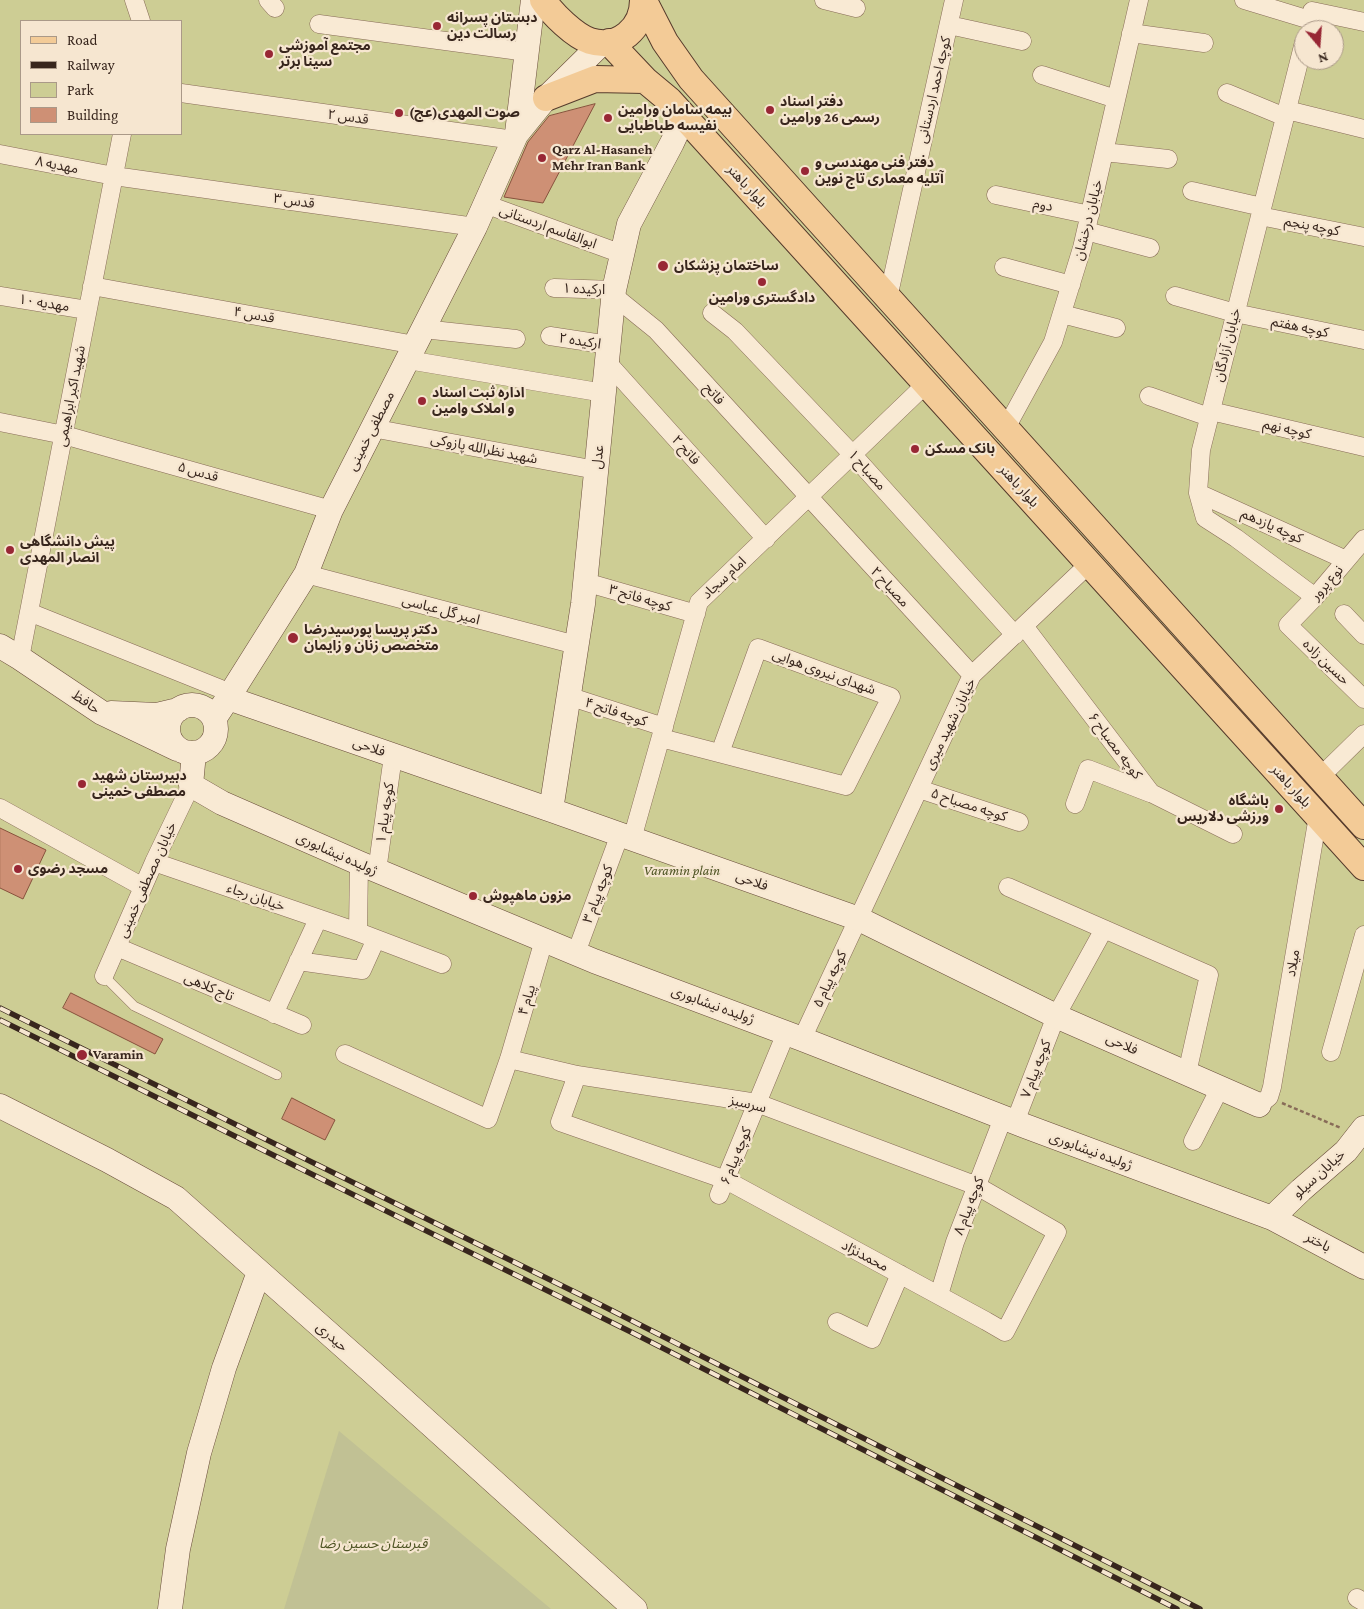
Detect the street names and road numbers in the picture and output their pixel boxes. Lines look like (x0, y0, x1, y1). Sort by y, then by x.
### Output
street label: کوچه احمد اردستانی (914, 35, 954, 145)
street label: قدس ۲ (326, 106, 370, 128)
street label: مهدیه ۸ (34, 153, 80, 177)
street label: بلوار باهنر (723, 161, 771, 211)
street label: خیابان درخشان (1070, 178, 1106, 262)
street label: قدس ۳ (272, 190, 316, 212)
street label: دوم (1032, 195, 1054, 215)
street label: ابوالقاسم اردستانی (497, 202, 599, 252)
street label: کوچه پنجم (1283, 212, 1341, 240)
street label: ارکیده ۱ (562, 280, 606, 298)
street label: مهدیه ۱۰ (17, 291, 71, 315)
street label: قدس ۴ (232, 303, 276, 327)
street label: خیابان آزادگان (1210, 307, 1244, 383)
street label: کوچه هفتم (1270, 313, 1330, 341)
street label: ارکیده ۲ (558, 329, 602, 353)
street label: شهید اکبر ابراهیمی (53, 344, 89, 448)
street label: فاتح (700, 380, 728, 408)
street label: مصطفی خمینی (344, 388, 398, 474)
street label: کوچه نهم (1261, 415, 1313, 443)
street label: شهید نظرالله پازوکی (429, 430, 539, 468)
street label: فاتح ۲ (668, 432, 704, 468)
street label: عدل (588, 444, 608, 470)
street label: مصباح ۱ (844, 446, 890, 494)
street label: قدس ۵ (176, 458, 220, 486)
street label: بلوار باهنر (995, 461, 1043, 511)
street label: کوچه یازدهم (1239, 505, 1305, 547)
street label: امام سجاد (698, 553, 750, 603)
street label: نوع پرور (1307, 562, 1347, 604)
street label: مصباح ۲ (867, 563, 913, 611)
street label: کوچه فاتح ۳ (607, 581, 673, 615)
street label: امیر گل عباسی (400, 592, 482, 628)
street label: حسین زاده (1299, 636, 1353, 688)
street label: شهدای نیروی هوایی (770, 646, 878, 698)
street label: خیابان شهید میری (921, 676, 979, 772)
street label: حافظ (69, 687, 103, 717)
street label: کوچه فاتح ۴ (583, 694, 649, 730)
street label: کوچه مصباح ۶ (1084, 709, 1146, 783)
street label: فلاحی (351, 734, 387, 760)
street label: بلوار باهنر (1267, 761, 1315, 811)
street label: کوچه پیام ۱ (372, 782, 398, 844)
street label: کوچه مصباح ۵ (929, 785, 1009, 825)
street label: خیابان مصطفی خمینی (114, 820, 180, 940)
street label: ژولیده نیشابوری (294, 829, 380, 879)
street label: کوچه پیام ۳ (579, 863, 617, 925)
street label: فلاحی (734, 867, 770, 895)
street label: خیابان رجاء (225, 879, 287, 915)
street label: کوچه پیام ۵ (810, 948, 850, 1010)
street label: میلاد (1282, 948, 1304, 978)
street label: تاج کلاهی (182, 969, 236, 1005)
street label: ژولیده نیشابوری (669, 982, 757, 1028)
street label: پیام ۴ (515, 983, 539, 1017)
street label: فلاحی (1103, 1030, 1141, 1058)
street label: کوچه پیام ۷ (1017, 1038, 1055, 1100)
street label: سرسبز (728, 1092, 768, 1116)
street label: کوچه پیام ۶ (717, 1125, 755, 1187)
street label: ژولیده نیشابوری (1047, 1128, 1135, 1174)
street label: خیابان سیلو (1289, 1146, 1349, 1202)
street label: کوچه پیام ۸ (950, 1175, 988, 1237)
street label: باختر (1302, 1228, 1334, 1256)
street label: محمدنژاد (839, 1237, 891, 1275)
street label: حیدری (313, 1319, 351, 1355)

